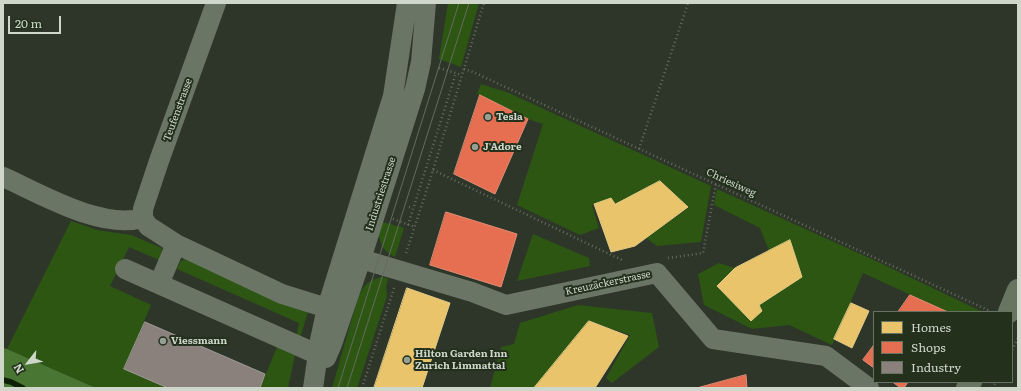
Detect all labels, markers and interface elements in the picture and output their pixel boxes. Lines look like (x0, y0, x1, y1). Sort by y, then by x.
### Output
scale bar (10, 8, 63, 34)
text: 20 m (15, 14, 42, 32)
street label: Teufenstrasse (161, 77, 195, 143)
place label: Tesla (496, 111, 523, 123)
marker: Tesla (483, 112, 493, 122)
place label: J'Adore (483, 141, 522, 153)
marker: J'Adore (470, 142, 480, 152)
street label: Industriestrasse (363, 156, 399, 232)
street label: Chriesiweg (704, 166, 758, 200)
street label: Kreuzäckerstrasse (564, 268, 652, 298)
legend (873, 311, 1013, 383)
text: Homes (911, 318, 951, 336)
place label: Viessmann (171, 335, 227, 347)
marker: Viessmann (158, 336, 168, 346)
text: Shops (911, 338, 946, 356)
north arrow (8, 343, 48, 383)
place label: Hilton Garden Inn Zurich Limmattal (415, 348, 508, 372)
marker: Hilton Garden Inn Zurich Limmattal (402, 355, 412, 365)
text: Industry (911, 358, 961, 376)
text: N (8, 361, 27, 377)

